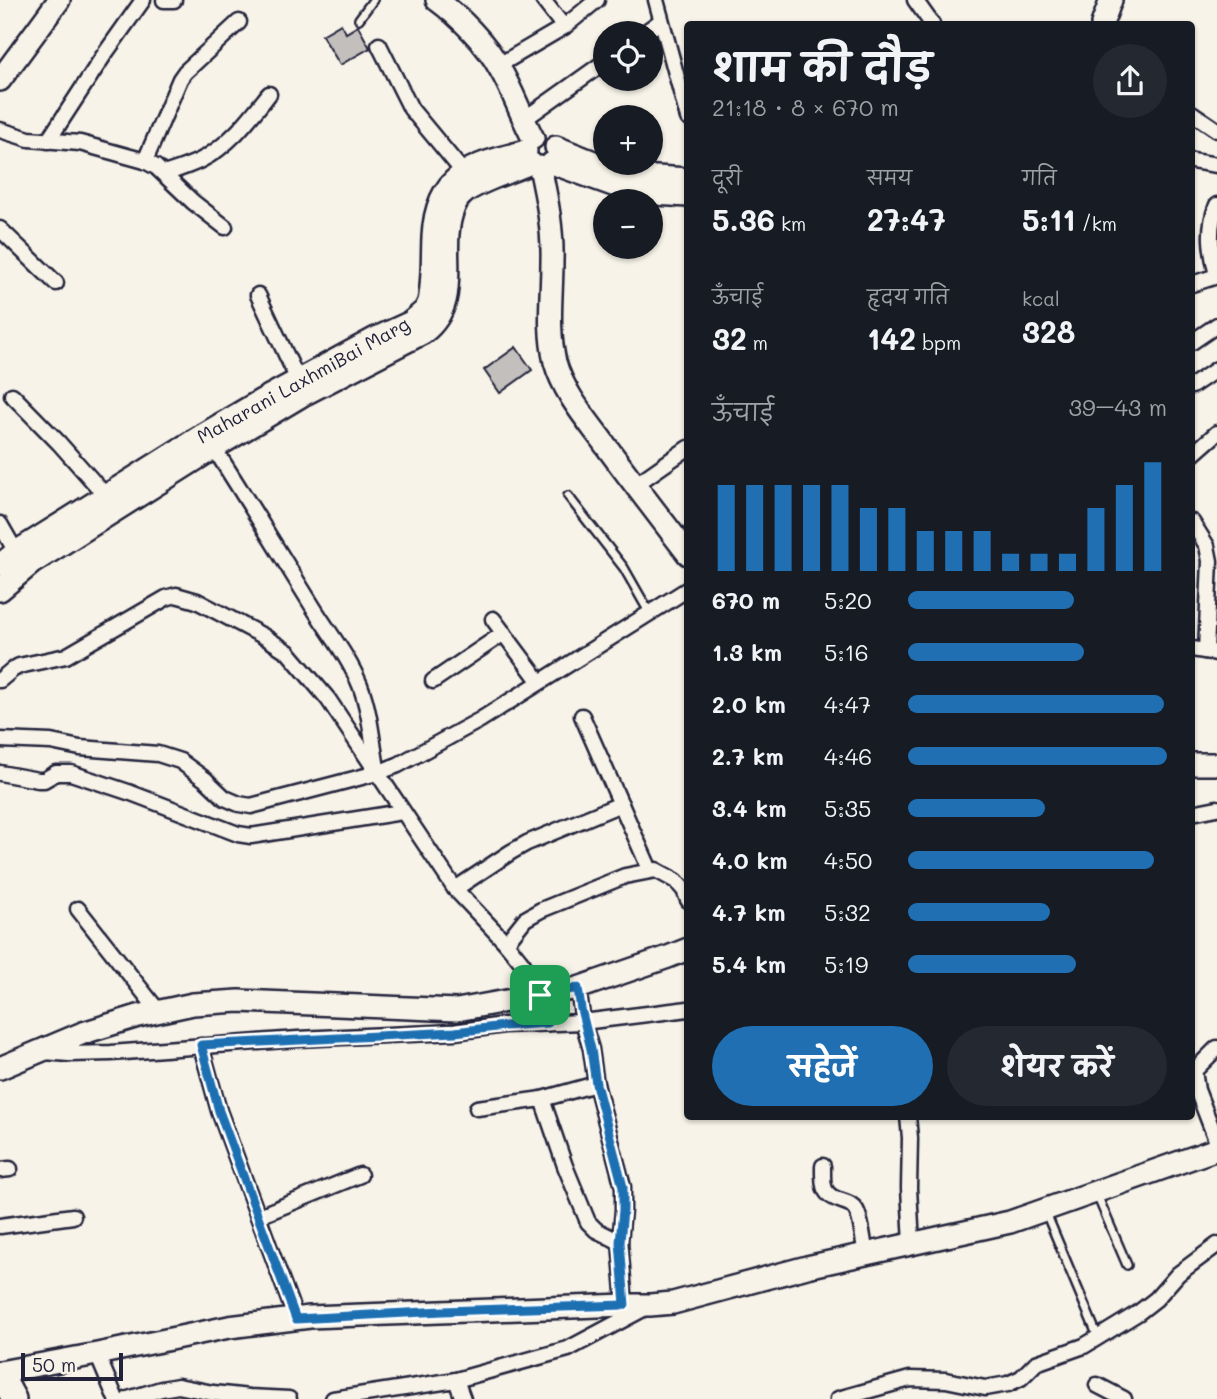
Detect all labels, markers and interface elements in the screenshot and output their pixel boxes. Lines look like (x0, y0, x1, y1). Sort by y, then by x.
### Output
map controls (593, 21, 663, 259)
button: locate (593, 21, 663, 91)
text: शाम की दौड़ (712, 41, 932, 91)
button: share (1093, 44, 1167, 118)
text: 21:18 · 8 × 670 m (712, 92, 899, 122)
button: + (593, 105, 663, 175)
text: दूरी (712, 165, 742, 190)
text: समय (867, 165, 912, 190)
text: गति (1022, 165, 1057, 190)
button: − (593, 189, 663, 259)
text: 5.36 (712, 199, 775, 239)
text: 27:47 (867, 199, 946, 239)
text: 5:11 (1022, 199, 1076, 239)
text: km (775, 211, 806, 236)
text: /km (1076, 211, 1117, 236)
text: ऊँचाई (712, 284, 763, 309)
text: हृदय गति (867, 284, 949, 309)
text: kcal (1022, 286, 1060, 311)
street label: Maharani LaxhmiBai Marg (192, 311, 414, 449)
text: 328 (1022, 311, 1075, 351)
text: 32 (712, 318, 747, 358)
text: 142 (867, 318, 916, 358)
text: m (747, 330, 768, 355)
text: bpm (916, 330, 961, 355)
text: 39–43 m (1068, 392, 1167, 422)
text: ऊँचाई (712, 397, 774, 427)
text: 670 m (712, 585, 780, 615)
text: 5:20 (824, 585, 872, 615)
text: 1.3 km (712, 637, 782, 667)
text: 5:16 (824, 637, 869, 667)
text: 2.0 km (712, 689, 786, 719)
text: 4:47 (824, 689, 871, 719)
text: 2.7 km (712, 741, 784, 771)
text: 4:46 (824, 741, 872, 771)
text: 3.4 km (712, 793, 786, 823)
text: 5:35 (824, 793, 871, 823)
text: 4.0 km (712, 845, 787, 875)
text: 4:50 (824, 845, 872, 875)
text: 4.7 km (712, 897, 785, 927)
text: 5:32 (824, 897, 871, 927)
text: 5.4 km (712, 949, 786, 979)
text: 5:19 (824, 949, 868, 979)
pin (510, 965, 570, 1025)
icon: arrive (521, 976, 559, 1014)
button: सहेजें (712, 1026, 933, 1106)
button: शेयर करें (947, 1026, 1167, 1106)
scale bar (21, 1350, 122, 1382)
text: 50 m (32, 1352, 76, 1377)

